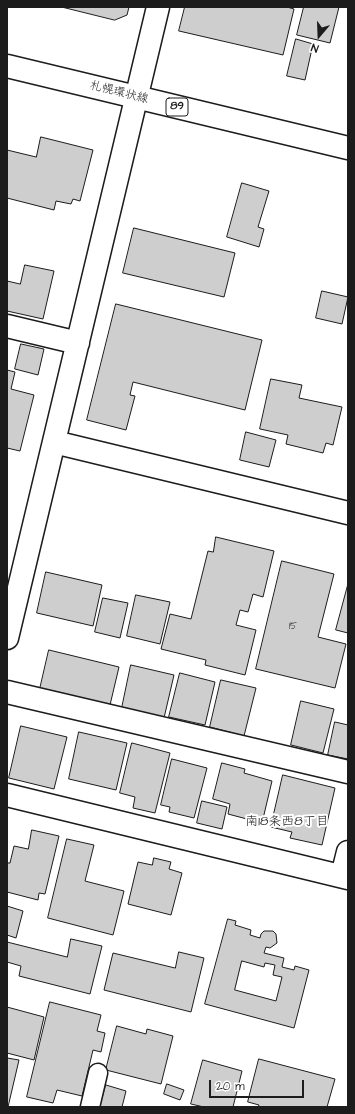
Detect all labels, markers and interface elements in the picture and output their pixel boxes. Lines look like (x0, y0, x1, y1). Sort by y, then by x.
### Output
north arrow (299, 16, 339, 56)
text: N (309, 40, 321, 56)
street label: 札幌環状線 (88, 79, 150, 107)
road number: 89 (166, 98, 188, 116)
house number: 15 (289, 621, 297, 633)
district label: 南18条西8丁目 (245, 814, 329, 830)
scale bar (211, 1072, 306, 1098)
text: 20 m (216, 1078, 245, 1095)

